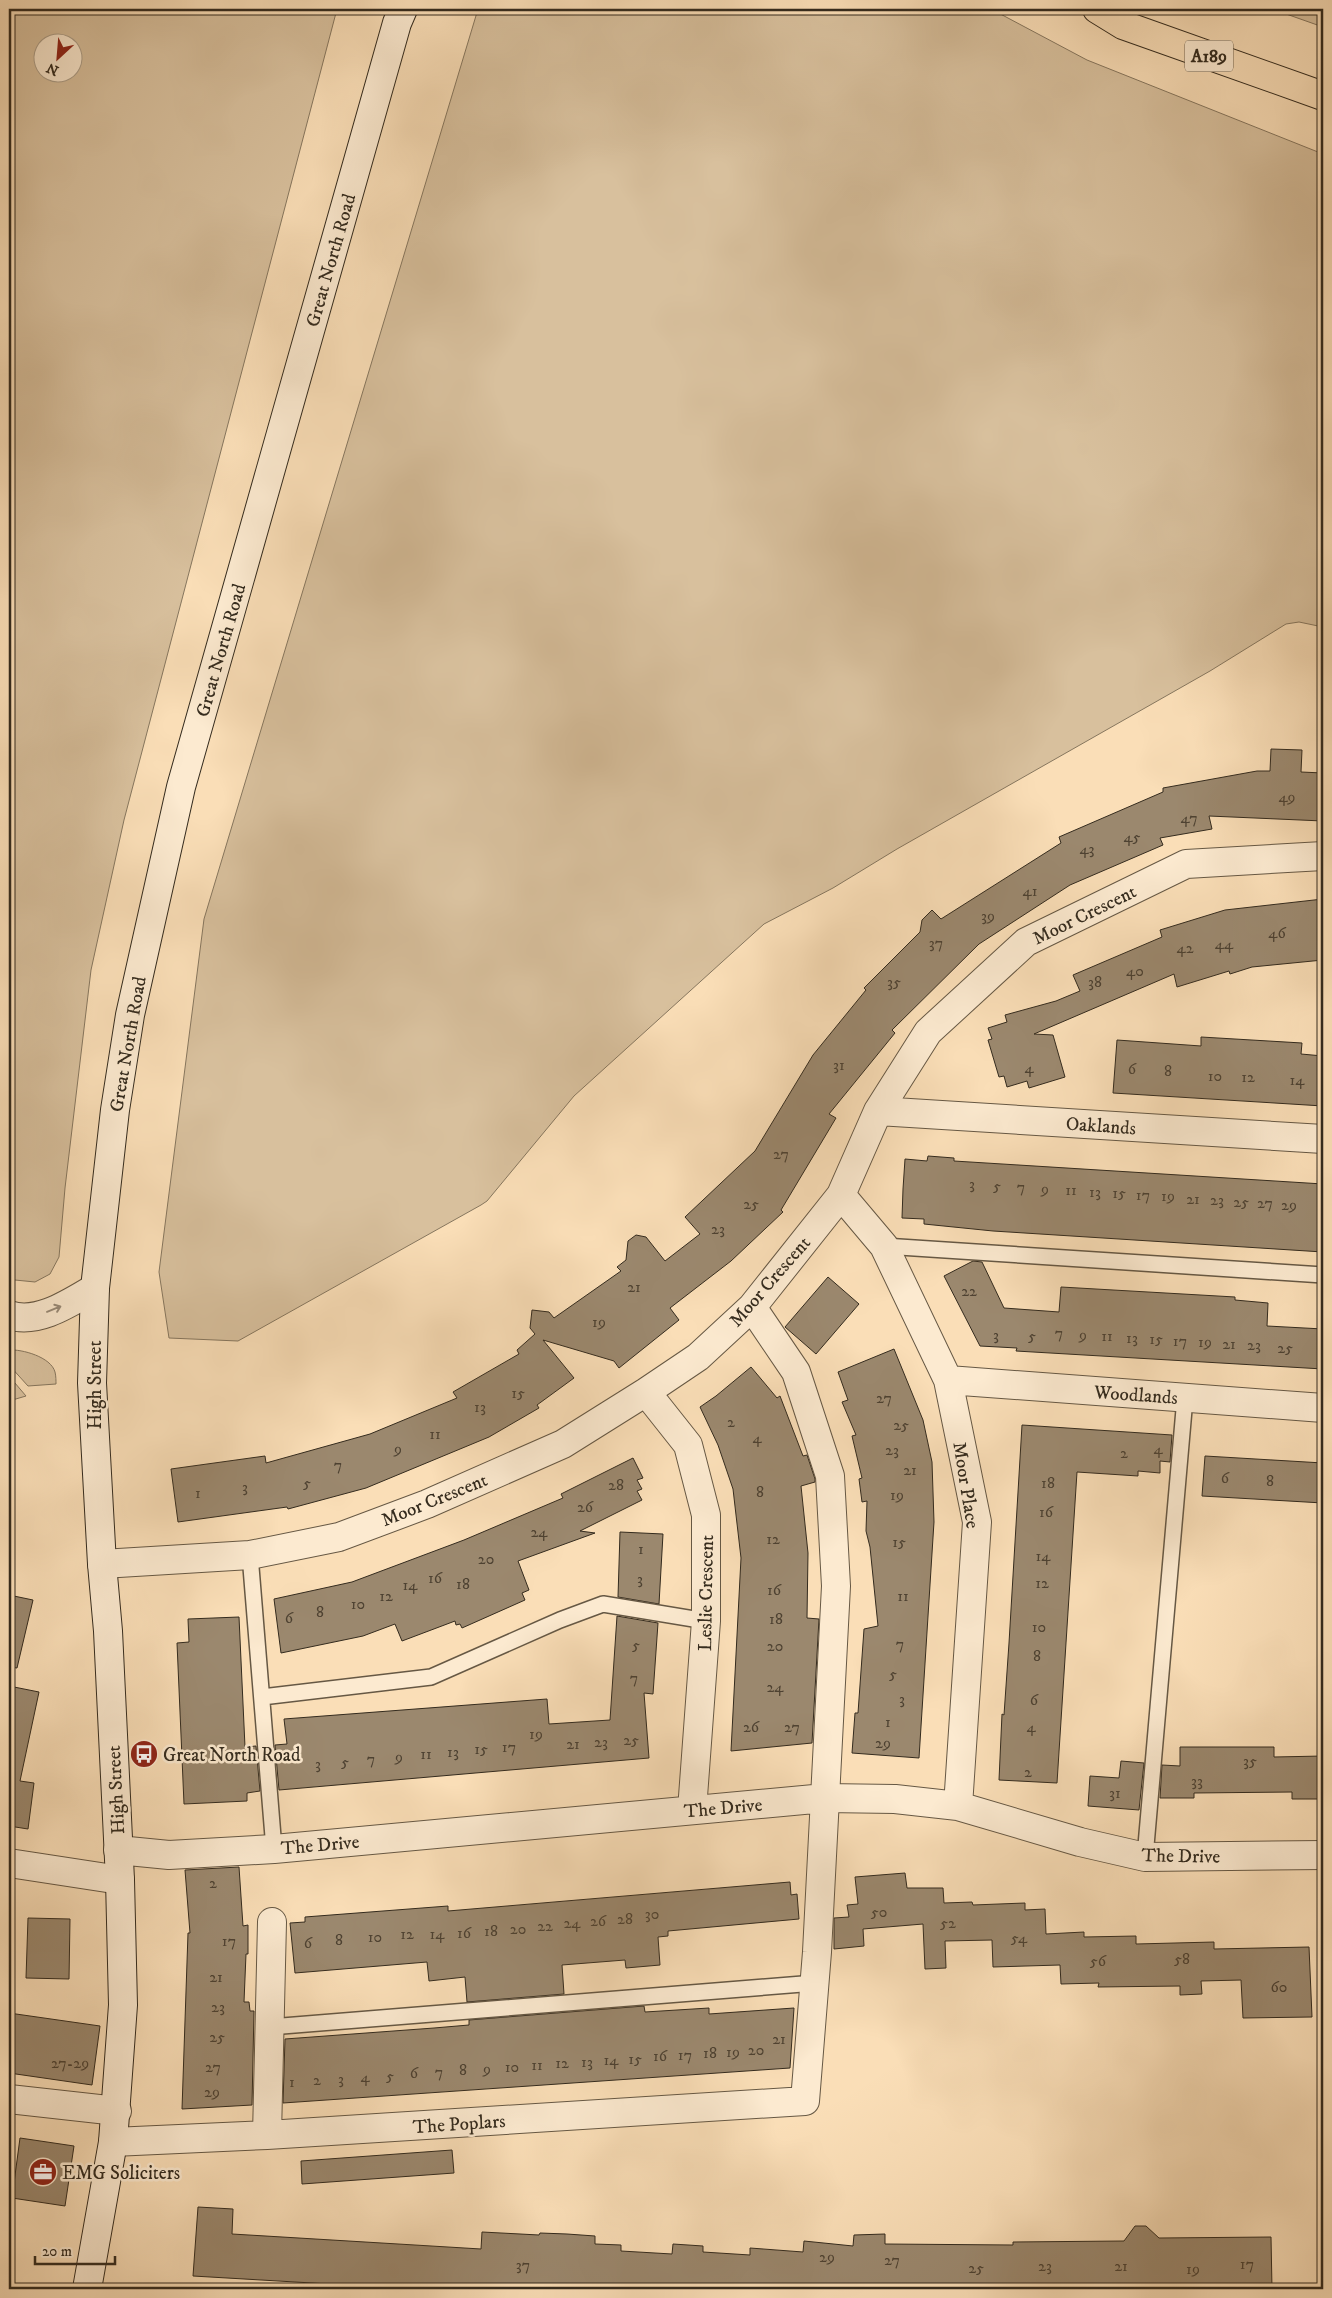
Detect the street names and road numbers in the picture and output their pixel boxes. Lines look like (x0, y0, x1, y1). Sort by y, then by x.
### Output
road number: A189 (1185, 40, 1233, 72)
street label: Great North Road (301, 191, 362, 330)
street label: Great North Road (191, 581, 252, 720)
street label: Moor Crescent (1029, 880, 1140, 950)
street label: Great North Road (105, 974, 152, 1114)
street label: Oaklands (1065, 1113, 1137, 1140)
street label: Moor Crescent (725, 1232, 816, 1332)
street label: High Street (84, 1340, 107, 1430)
street label: Woodlands (1092, 1381, 1179, 1410)
street label: Moor Place (947, 1440, 984, 1530)
street label: Moor Crescent (378, 1469, 491, 1532)
street label: Leslie Crescent (694, 1535, 719, 1651)
street label: High Street (103, 1745, 130, 1835)
street label: The Drive (683, 1794, 763, 1823)
street label: The Drive (280, 1831, 360, 1860)
street label: The Drive (1142, 1844, 1221, 1869)
street label: The Poplars (412, 2110, 506, 2139)

